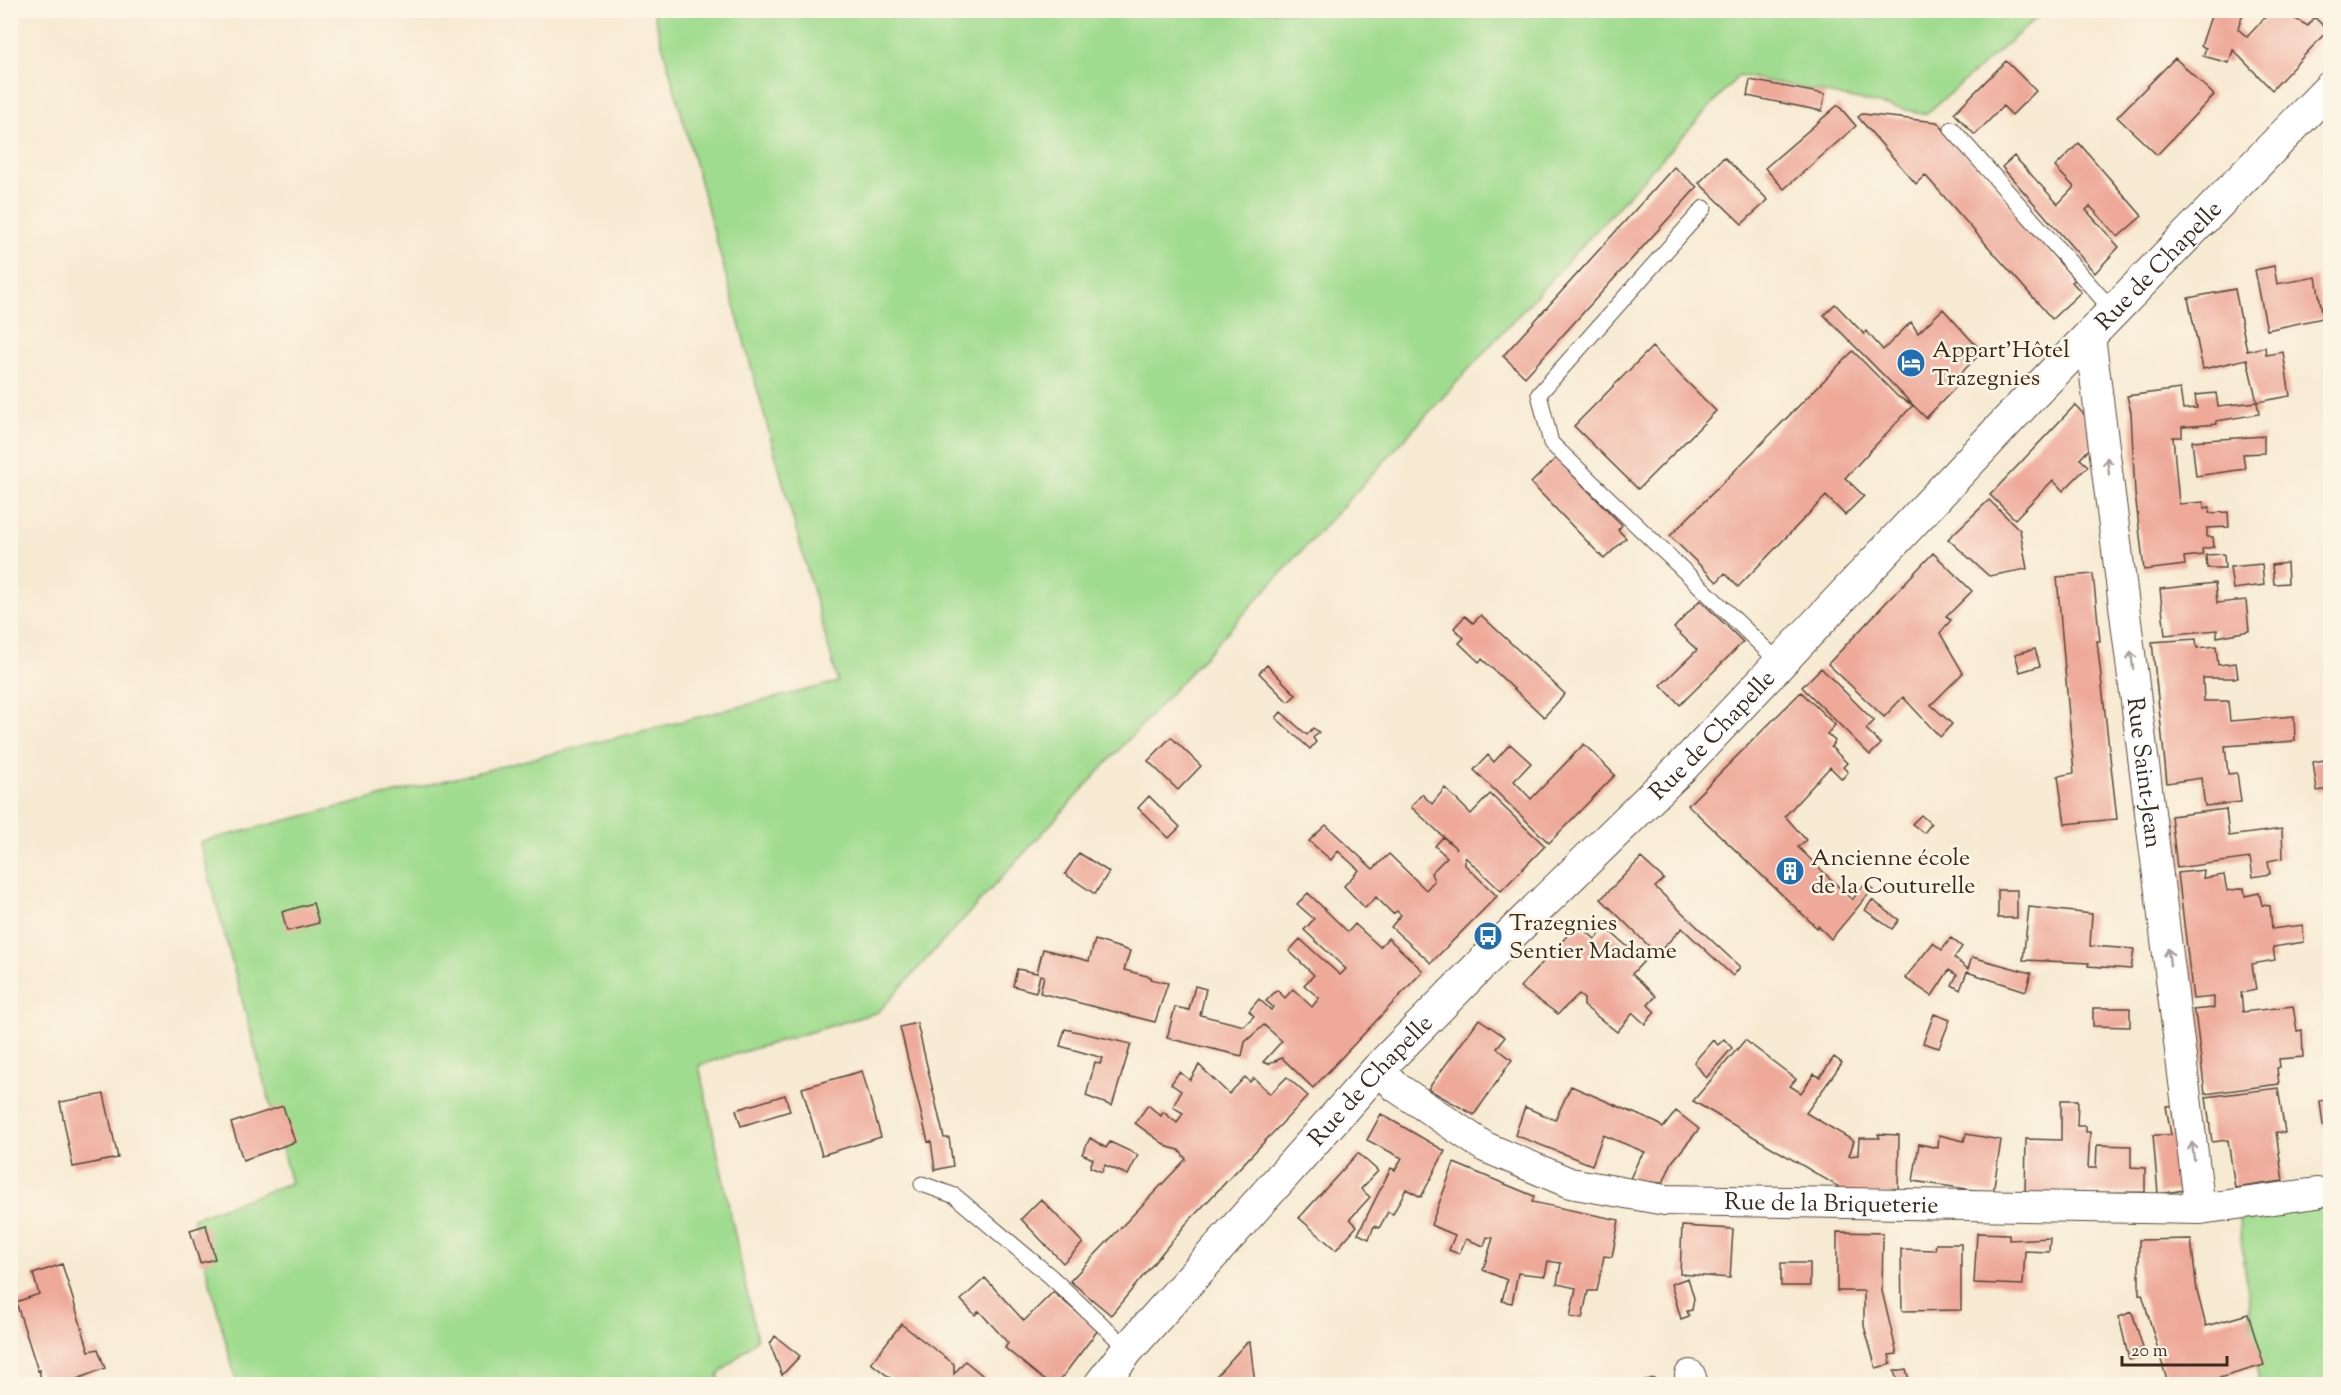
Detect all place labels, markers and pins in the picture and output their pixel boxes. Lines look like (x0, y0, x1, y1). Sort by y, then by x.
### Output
place label: Appart'Hôtel Trazegnies (1932, 334, 2070, 396)
hotel icon: Appart'Hôtel Trazegnies (1895, 347, 1927, 379)
place label: Ancienne école de la Couturelle (1811, 842, 1976, 904)
building icon: Ancienne école de la Couturelle (1774, 855, 1806, 887)
place label: Trazegnies Sentier Madame (1509, 907, 1677, 969)
bus stop icon: Trazegnies Sentier Madame (1472, 920, 1504, 952)

